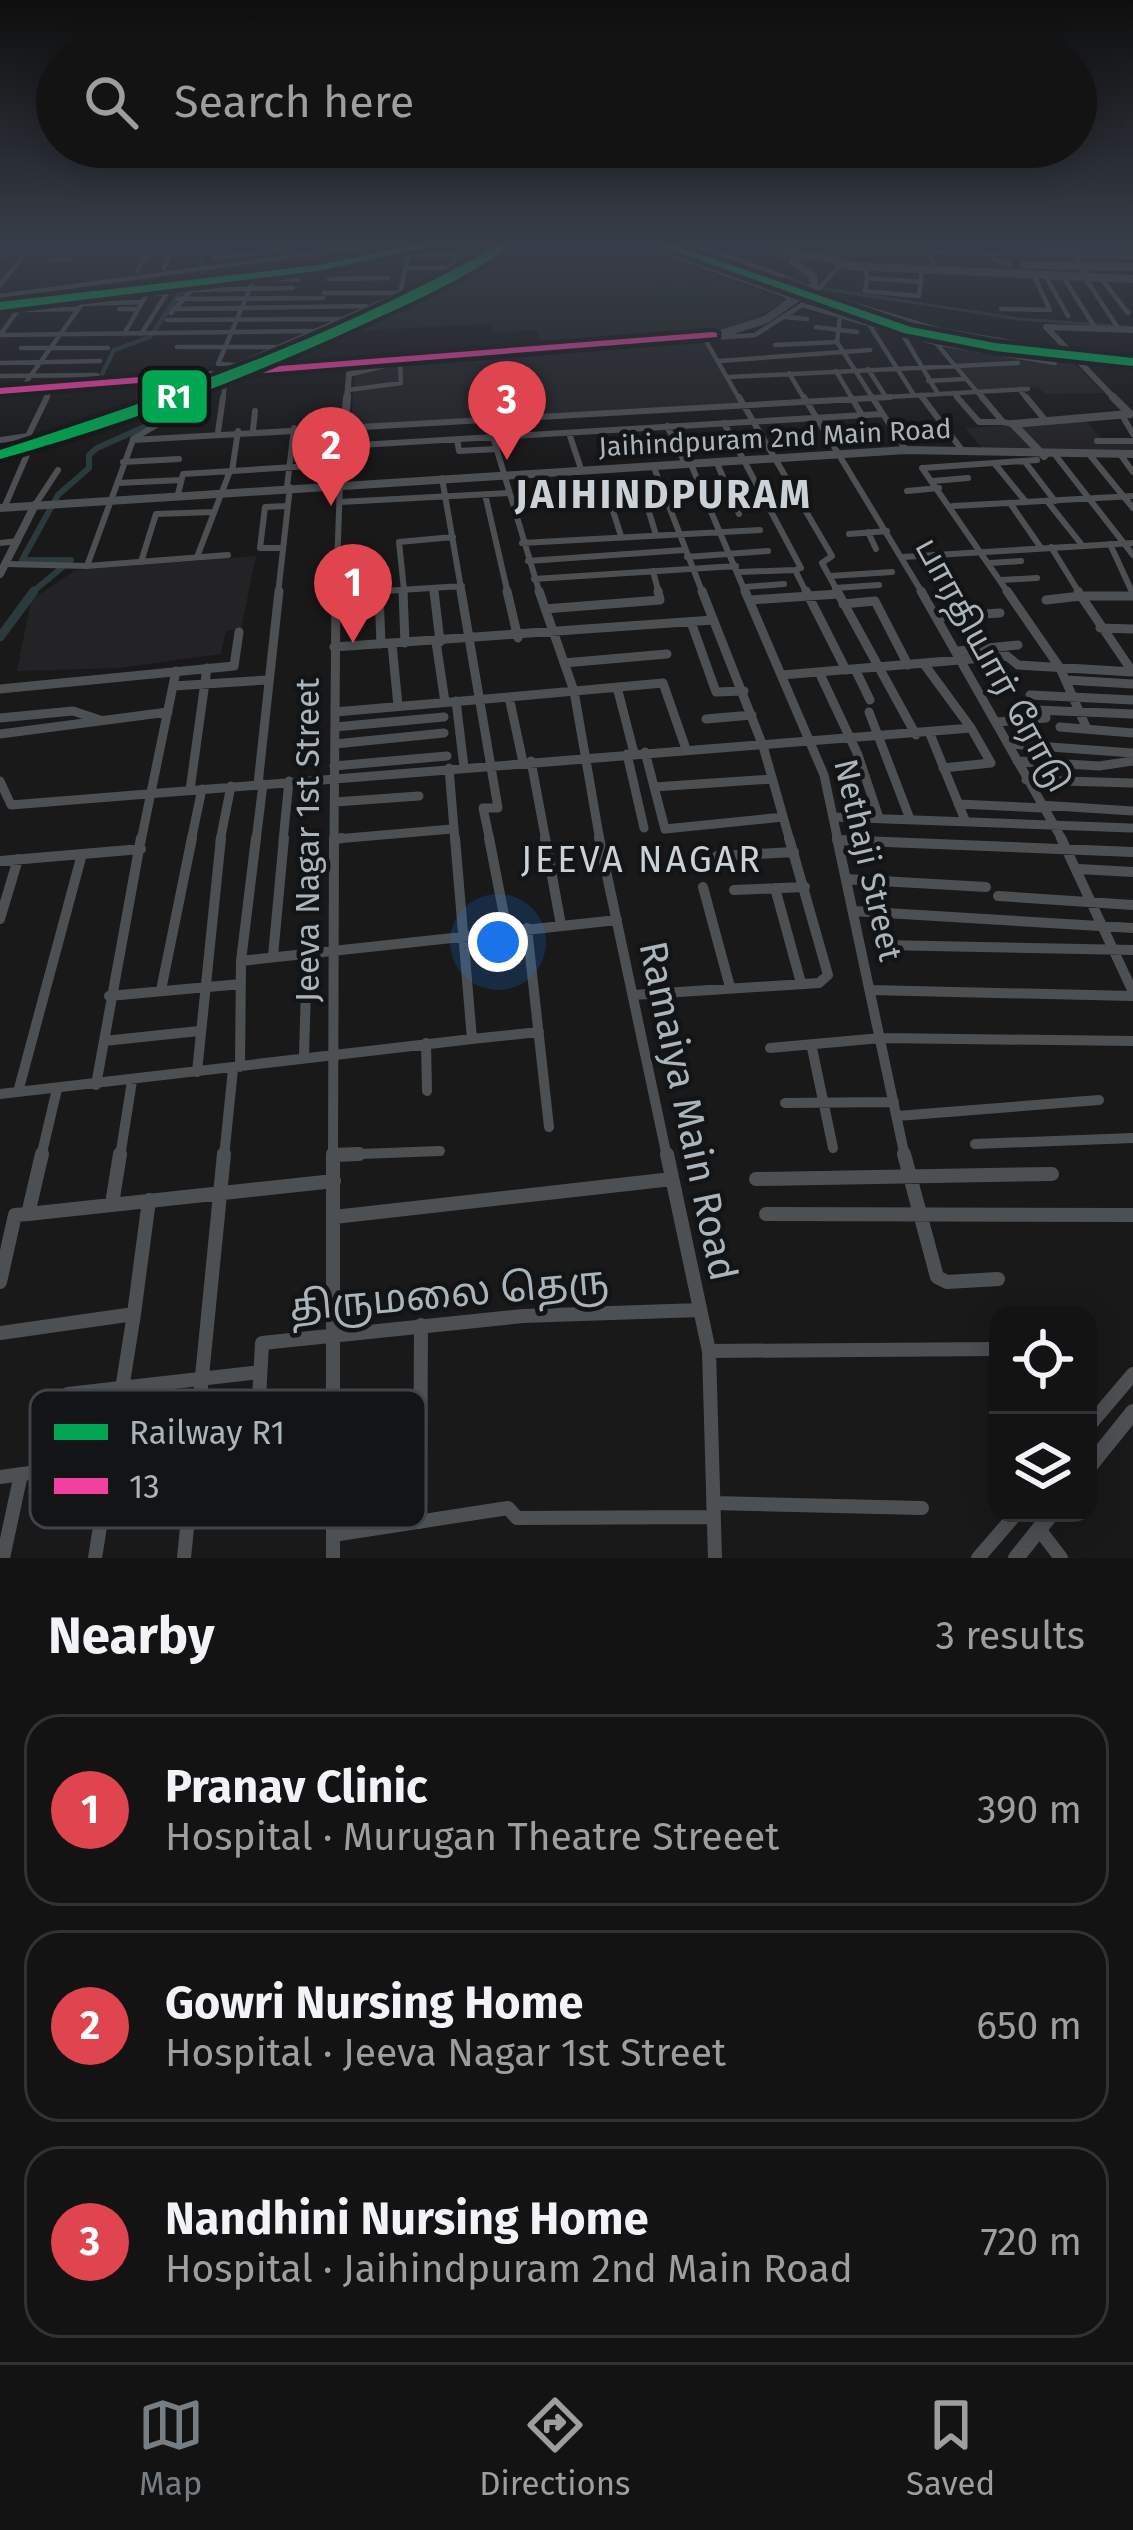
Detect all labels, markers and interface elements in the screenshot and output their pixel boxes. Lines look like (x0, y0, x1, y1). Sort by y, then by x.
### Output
search box (36, 36, 1097, 168)
icon: search (78, 69, 144, 135)
text: Search here (174, 75, 414, 129)
pin: 3 (468, 361, 546, 460)
line badge: R1 (140, 368, 209, 425)
text: R1 (156, 377, 192, 417)
pin: 2 (292, 407, 370, 506)
street label: Jaihindpuram 2nd Main Road (598, 413, 952, 463)
district label: JAIHINDPURAM (514, 472, 813, 518)
street label: பாரதியார் ரோடு (906, 531, 1079, 799)
pin: 1 (314, 544, 392, 643)
street label: Jeeva Nagar 1st Street (288, 678, 328, 1002)
street label: Nethaji Street (825, 755, 911, 965)
district label: JEEVA NAGAR (521, 838, 763, 882)
your location (468, 912, 528, 972)
street label: Ramaiya Main Road (630, 937, 746, 1285)
street label: திருமலை தெரு (287, 1257, 611, 1334)
map controls (989, 1306, 1097, 1522)
button: locate (989, 1306, 1097, 1414)
legend (30, 1390, 426, 1528)
text: Railway R1 (129, 1413, 285, 1453)
button: layers (989, 1414, 1097, 1522)
text: 13 (129, 1467, 160, 1507)
text: Nearby (48, 1605, 214, 1667)
text: 3 results (935, 1613, 1085, 1659)
text: Pranav Clinic (165, 1760, 428, 1814)
text: 1 (81, 1787, 99, 1833)
text: 390 m (977, 1787, 1082, 1833)
text: Hospital · Murugan Theatre Streeet (165, 1814, 779, 1860)
text: Gowri Nursing Home (165, 1976, 583, 2030)
text: 2 (80, 2003, 100, 2049)
text: 650 m (976, 2003, 1082, 2049)
text: Hospital · Jeeva Nagar 1st Street (165, 2030, 726, 2076)
text: Nandhini Nursing Home (165, 2192, 648, 2246)
text: 3 (80, 2219, 100, 2265)
text: 720 m (980, 2219, 1082, 2265)
text: Hospital · Jaihindpuram 2nd Main Road (165, 2246, 853, 2292)
tab: Map (138, 2392, 204, 2504)
tab: Directions (479, 2392, 631, 2504)
tab: Saved (906, 2392, 995, 2504)

